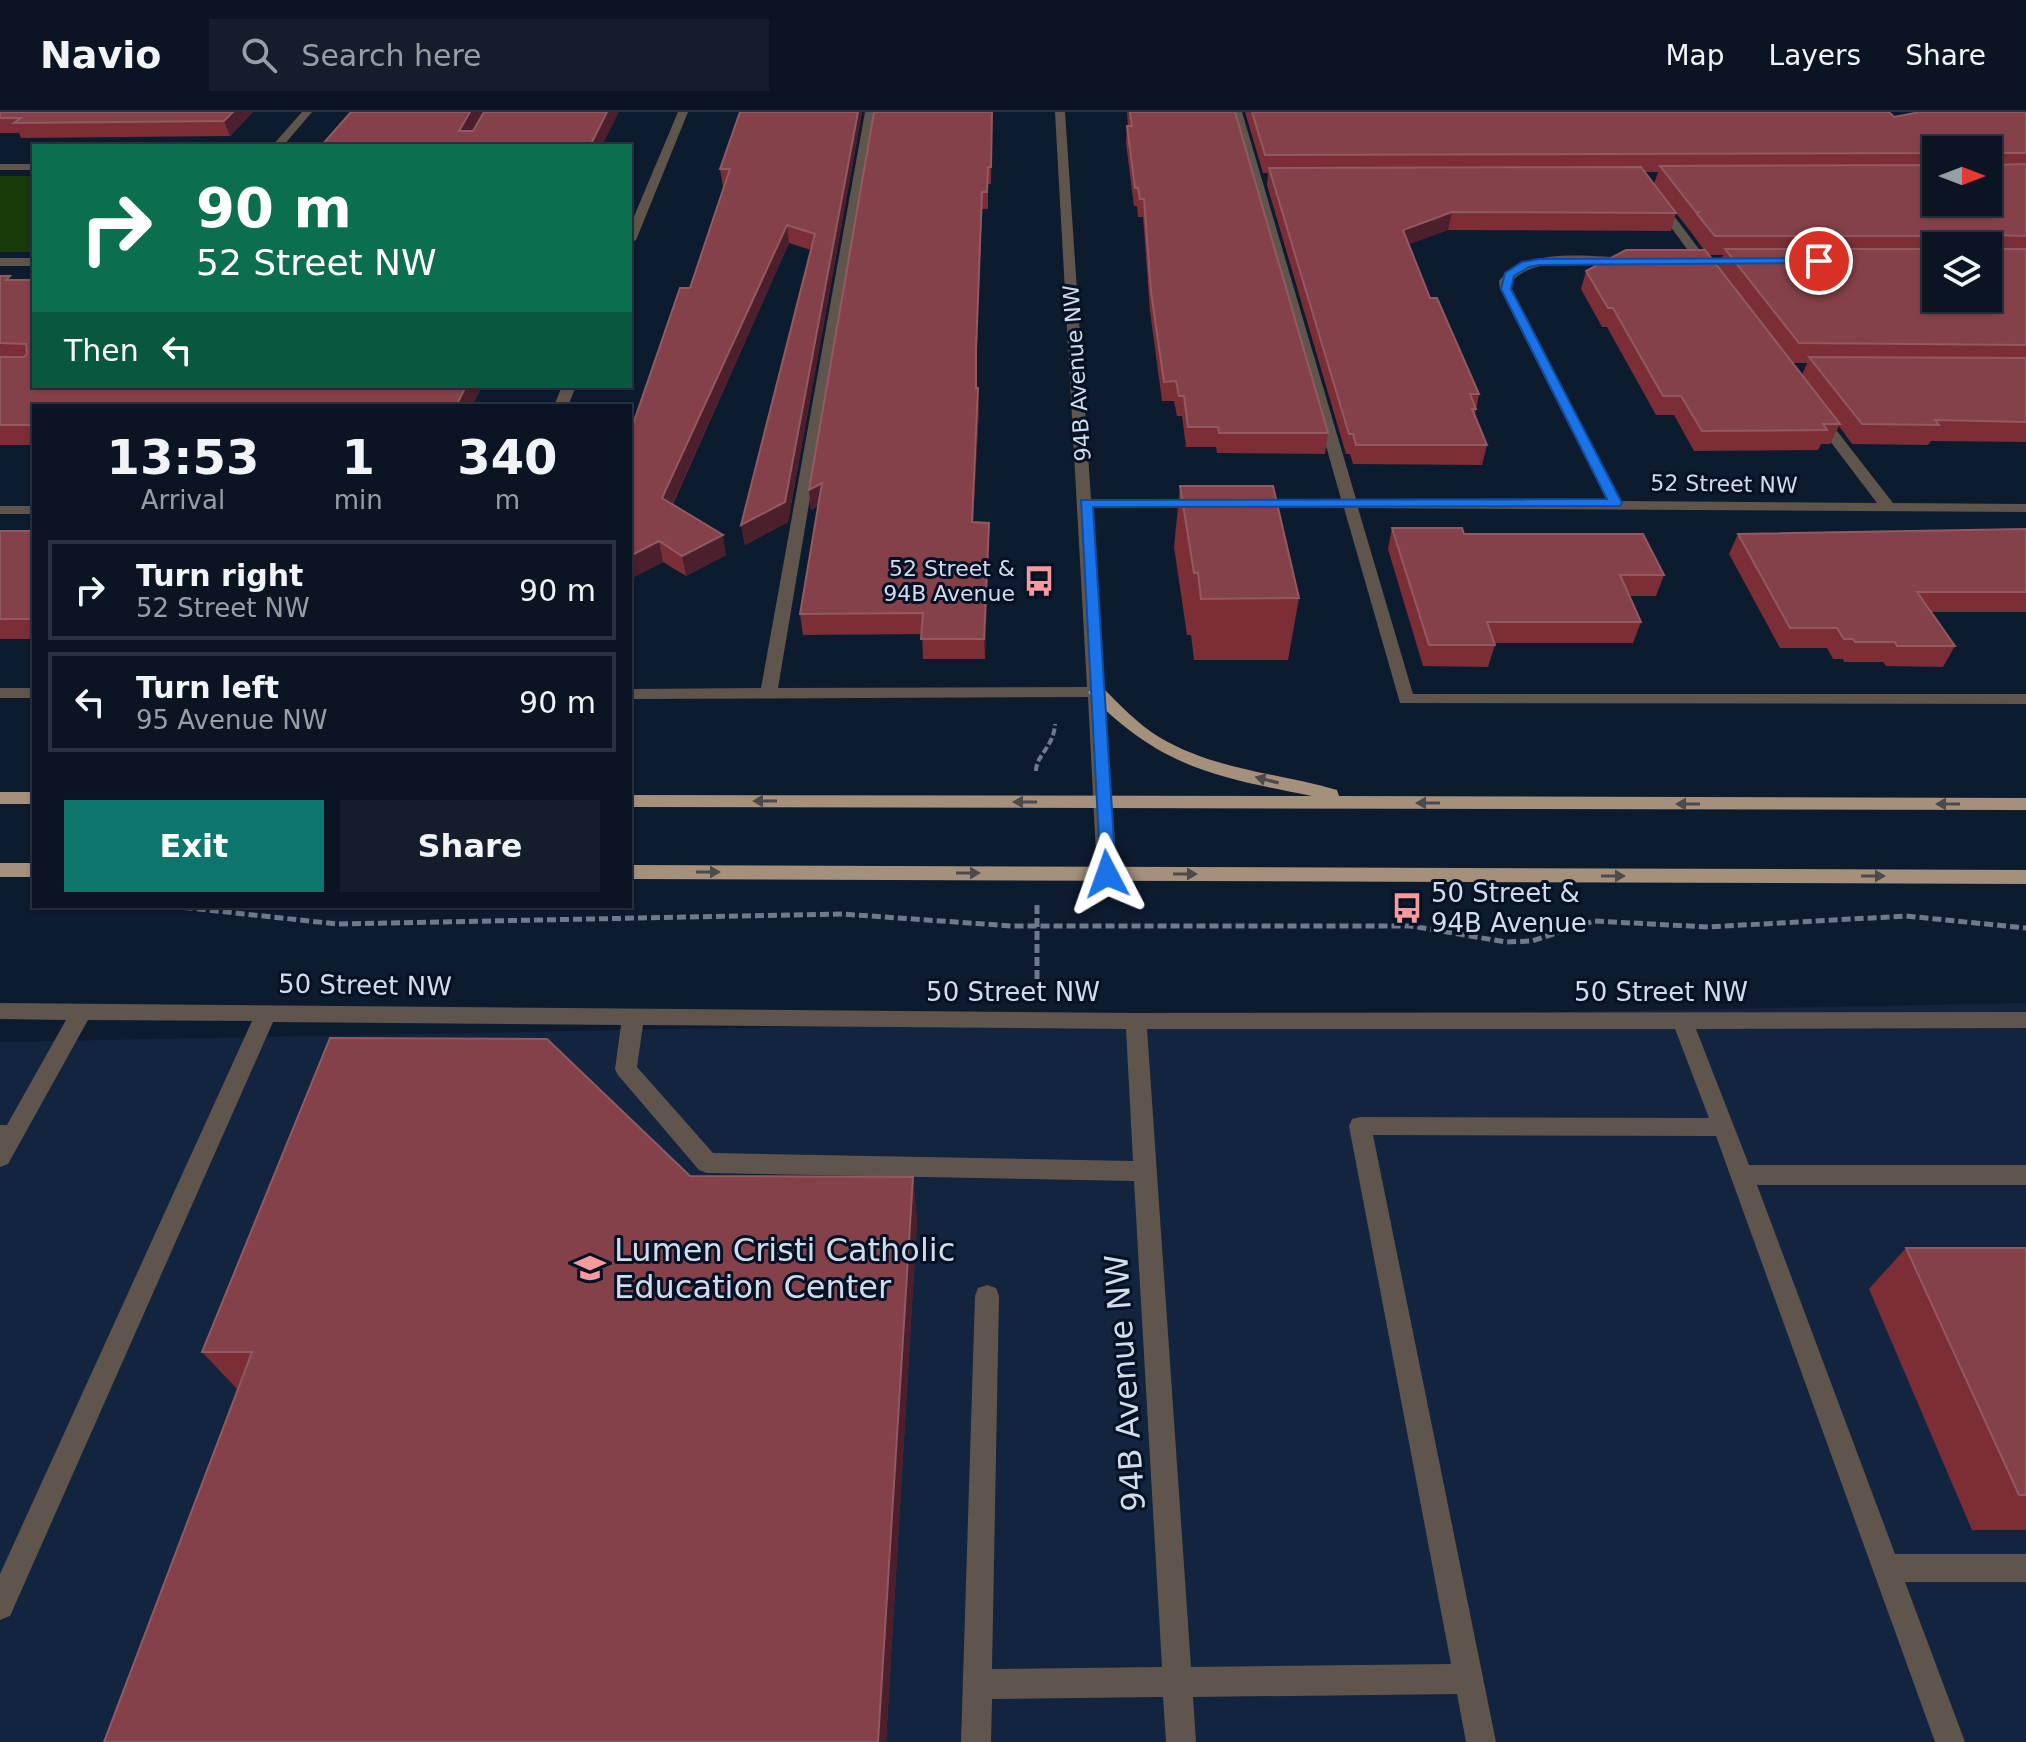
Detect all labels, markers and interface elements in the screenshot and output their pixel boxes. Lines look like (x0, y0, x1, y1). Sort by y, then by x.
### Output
search box (209, 19, 769, 91)
text: Navio (40, 33, 161, 77)
icon: search (237, 33, 281, 77)
text: Search here (301, 38, 482, 73)
text: Map (1665, 39, 1725, 72)
text: Layers (1769, 39, 1861, 72)
text: Share (1905, 39, 1986, 72)
north arrow (1922, 136, 2002, 216)
map controls (1922, 136, 2002, 312)
text: 90 m (196, 175, 352, 240)
icon: right (64, 176, 168, 280)
pin (1785, 227, 1853, 295)
button: layers (1922, 232, 2002, 312)
icon: arrive (1797, 239, 1841, 283)
text: 52 Street NW (196, 242, 437, 283)
street label: 94B Avenue NW (1058, 284, 1096, 462)
icon: left (155, 328, 199, 372)
text: Then (64, 333, 139, 368)
text: 13:53 (106, 429, 259, 485)
text: 1 (342, 429, 375, 485)
text: 340 (457, 429, 557, 485)
street label: 52 Street NW (1650, 470, 1798, 498)
text: Arrival (141, 485, 225, 515)
text: min (334, 485, 383, 515)
text: m (495, 485, 520, 515)
place label: 52 Street & 94B Avenue (883, 556, 1015, 606)
text: Turn right (136, 558, 303, 593)
bus stop icon: 52 Street & 94B Avenue (1022, 564, 1056, 598)
icon: right (68, 568, 112, 612)
text: 90 m (519, 573, 596, 608)
text: 52 Street NW (136, 593, 310, 623)
text: Turn left (136, 670, 279, 705)
icon: left (68, 680, 112, 724)
text: 90 m (519, 685, 596, 720)
text: 95 Avenue NW (136, 705, 327, 735)
one-way arrow (1254, 773, 1279, 785)
one-way arrow (752, 795, 777, 807)
one-way arrow (1012, 796, 1037, 808)
one-way arrow (1415, 797, 1440, 809)
one-way arrow (1675, 798, 1700, 810)
one-way arrow (1935, 798, 1960, 810)
button: Exit (64, 800, 324, 892)
button: Share (340, 800, 600, 892)
position arrow (1065, 832, 1149, 916)
one-way arrow (696, 866, 721, 878)
one-way arrow (956, 867, 981, 879)
one-way arrow (1173, 868, 1198, 880)
one-way arrow (1601, 869, 1626, 882)
one-way arrow (1861, 870, 1886, 882)
place label: 50 Street & 94B Avenue (1431, 878, 1587, 938)
bus stop icon: 50 Street & 94B Avenue (1390, 891, 1424, 925)
street label: 50 Street NW (278, 968, 452, 1002)
street label: 50 Street NW (926, 977, 1100, 1007)
street label: 50 Street NW (1574, 977, 1748, 1007)
place label: Lumen Cristi Catholic Education Center (614, 1231, 955, 1306)
school or university icon: Lumen Cristi Catholic Education Center (573, 1251, 607, 1285)
street label: 94B Avenue NW (1097, 1253, 1153, 1513)

